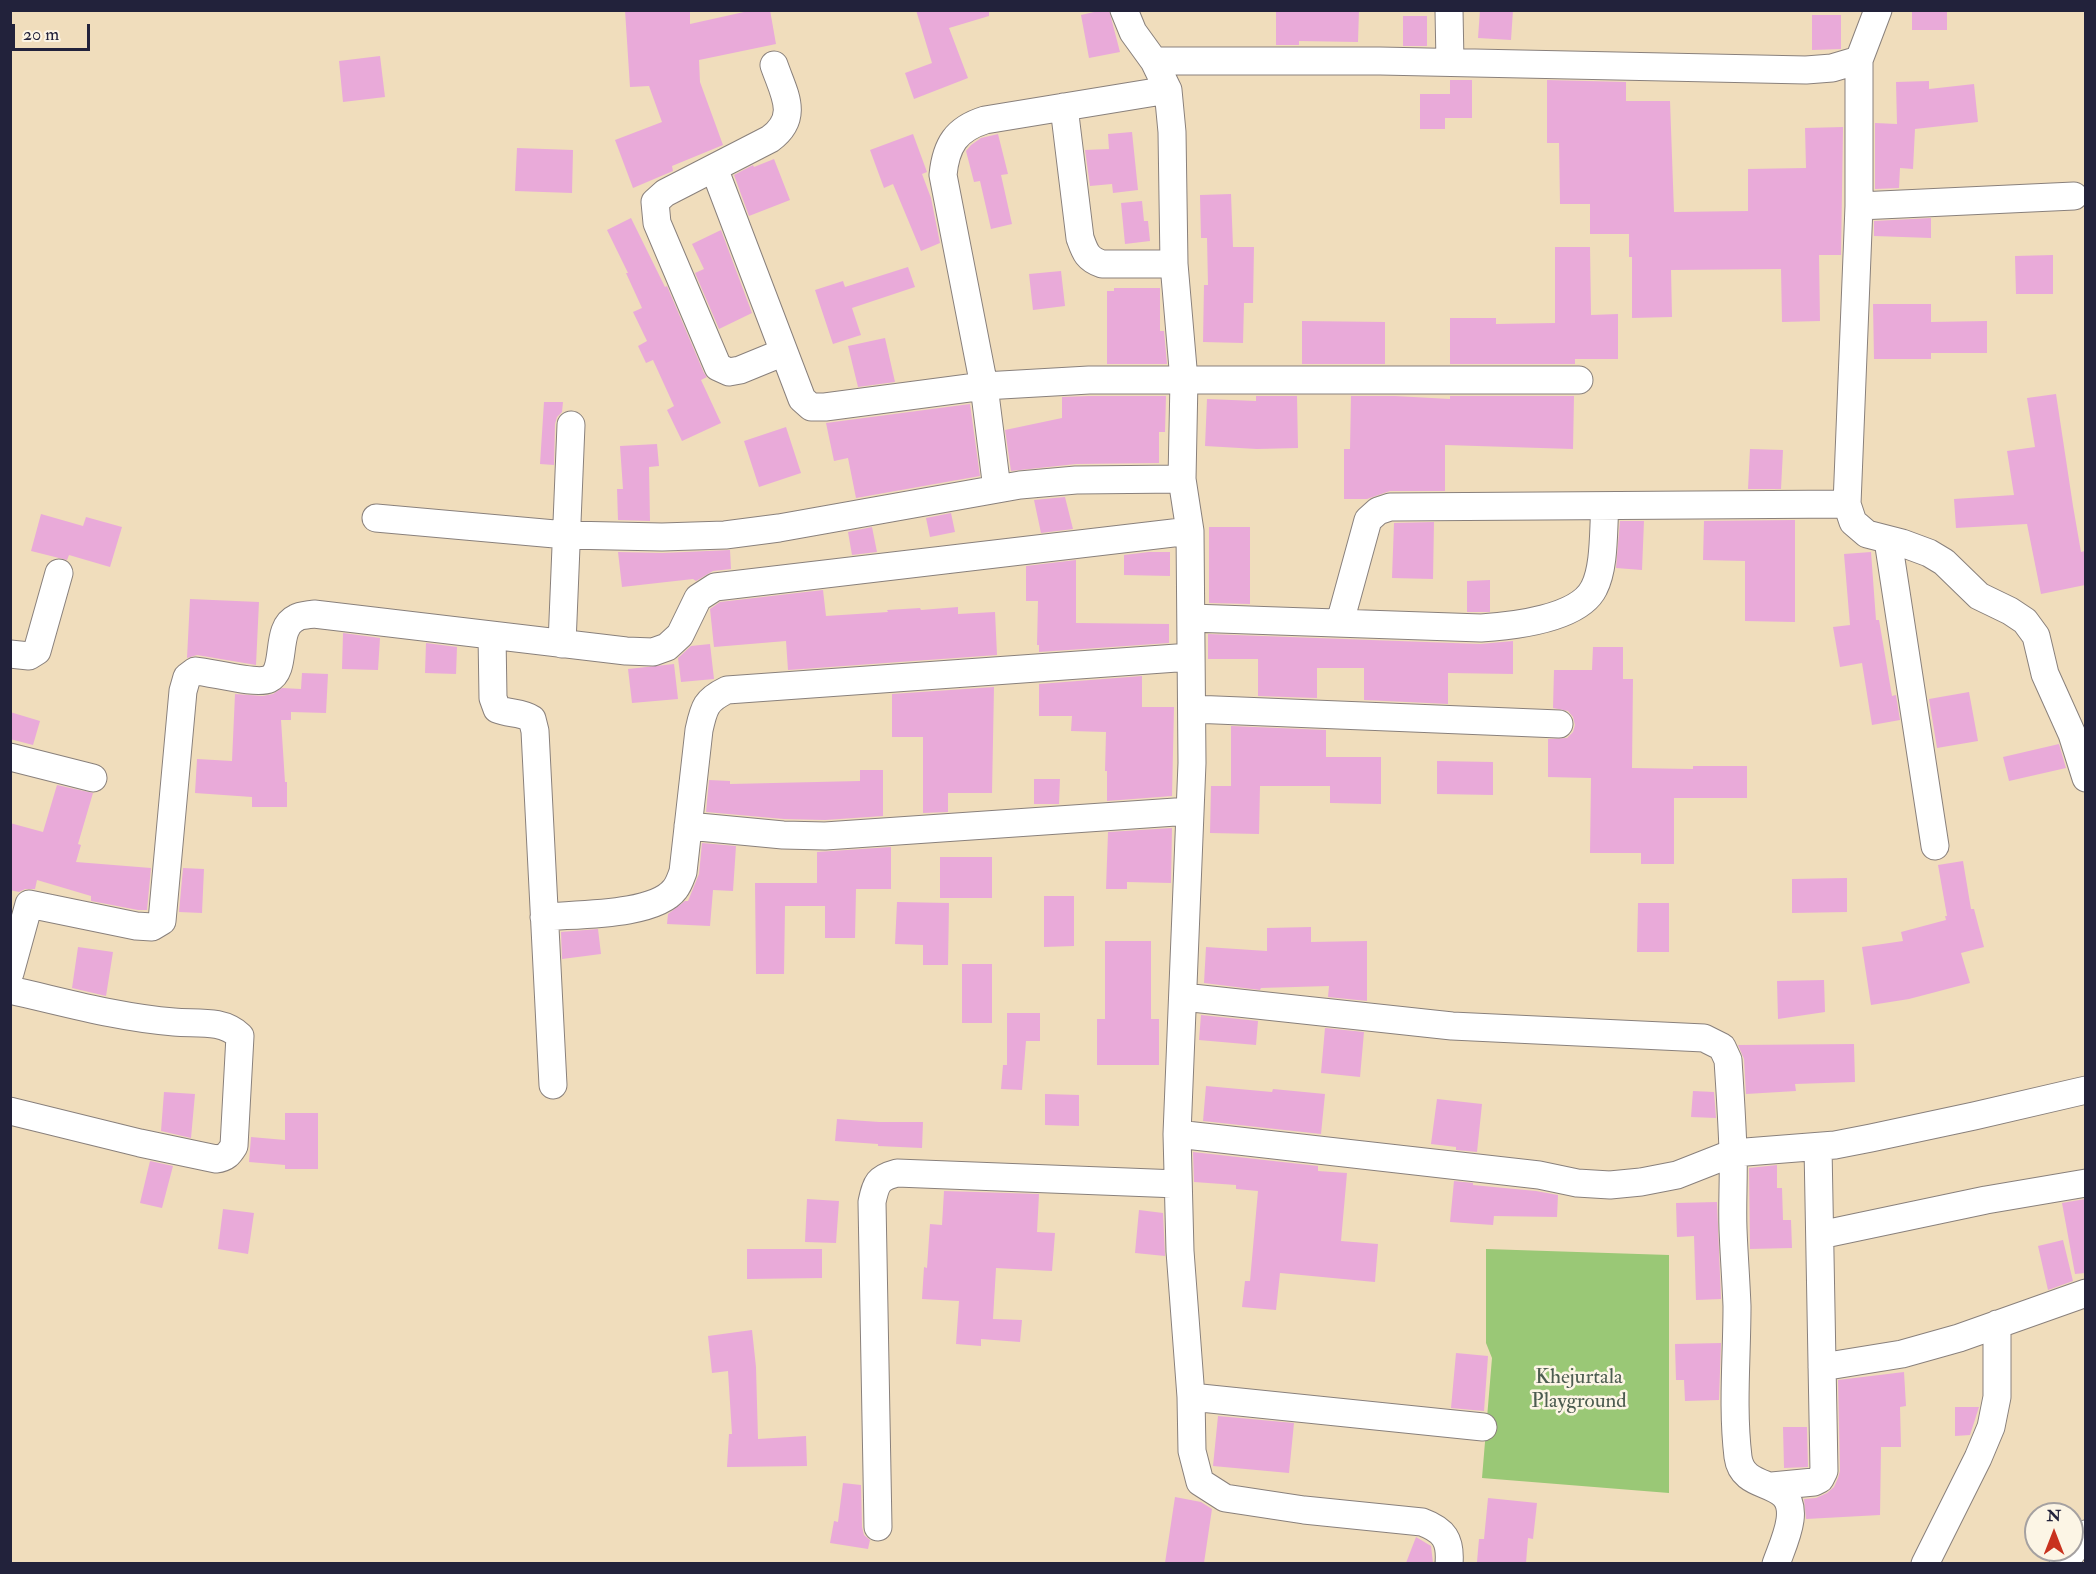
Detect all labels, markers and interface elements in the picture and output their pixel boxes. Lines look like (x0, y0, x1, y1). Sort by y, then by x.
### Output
scale bar (15, 12, 93, 50)
text: 20 m (23, 23, 59, 46)
park label: Khejurtala Playground (1531, 1365, 1627, 1415)
north arrow (2024, 1502, 2084, 1562)
text: N (2047, 1506, 2061, 1526)

